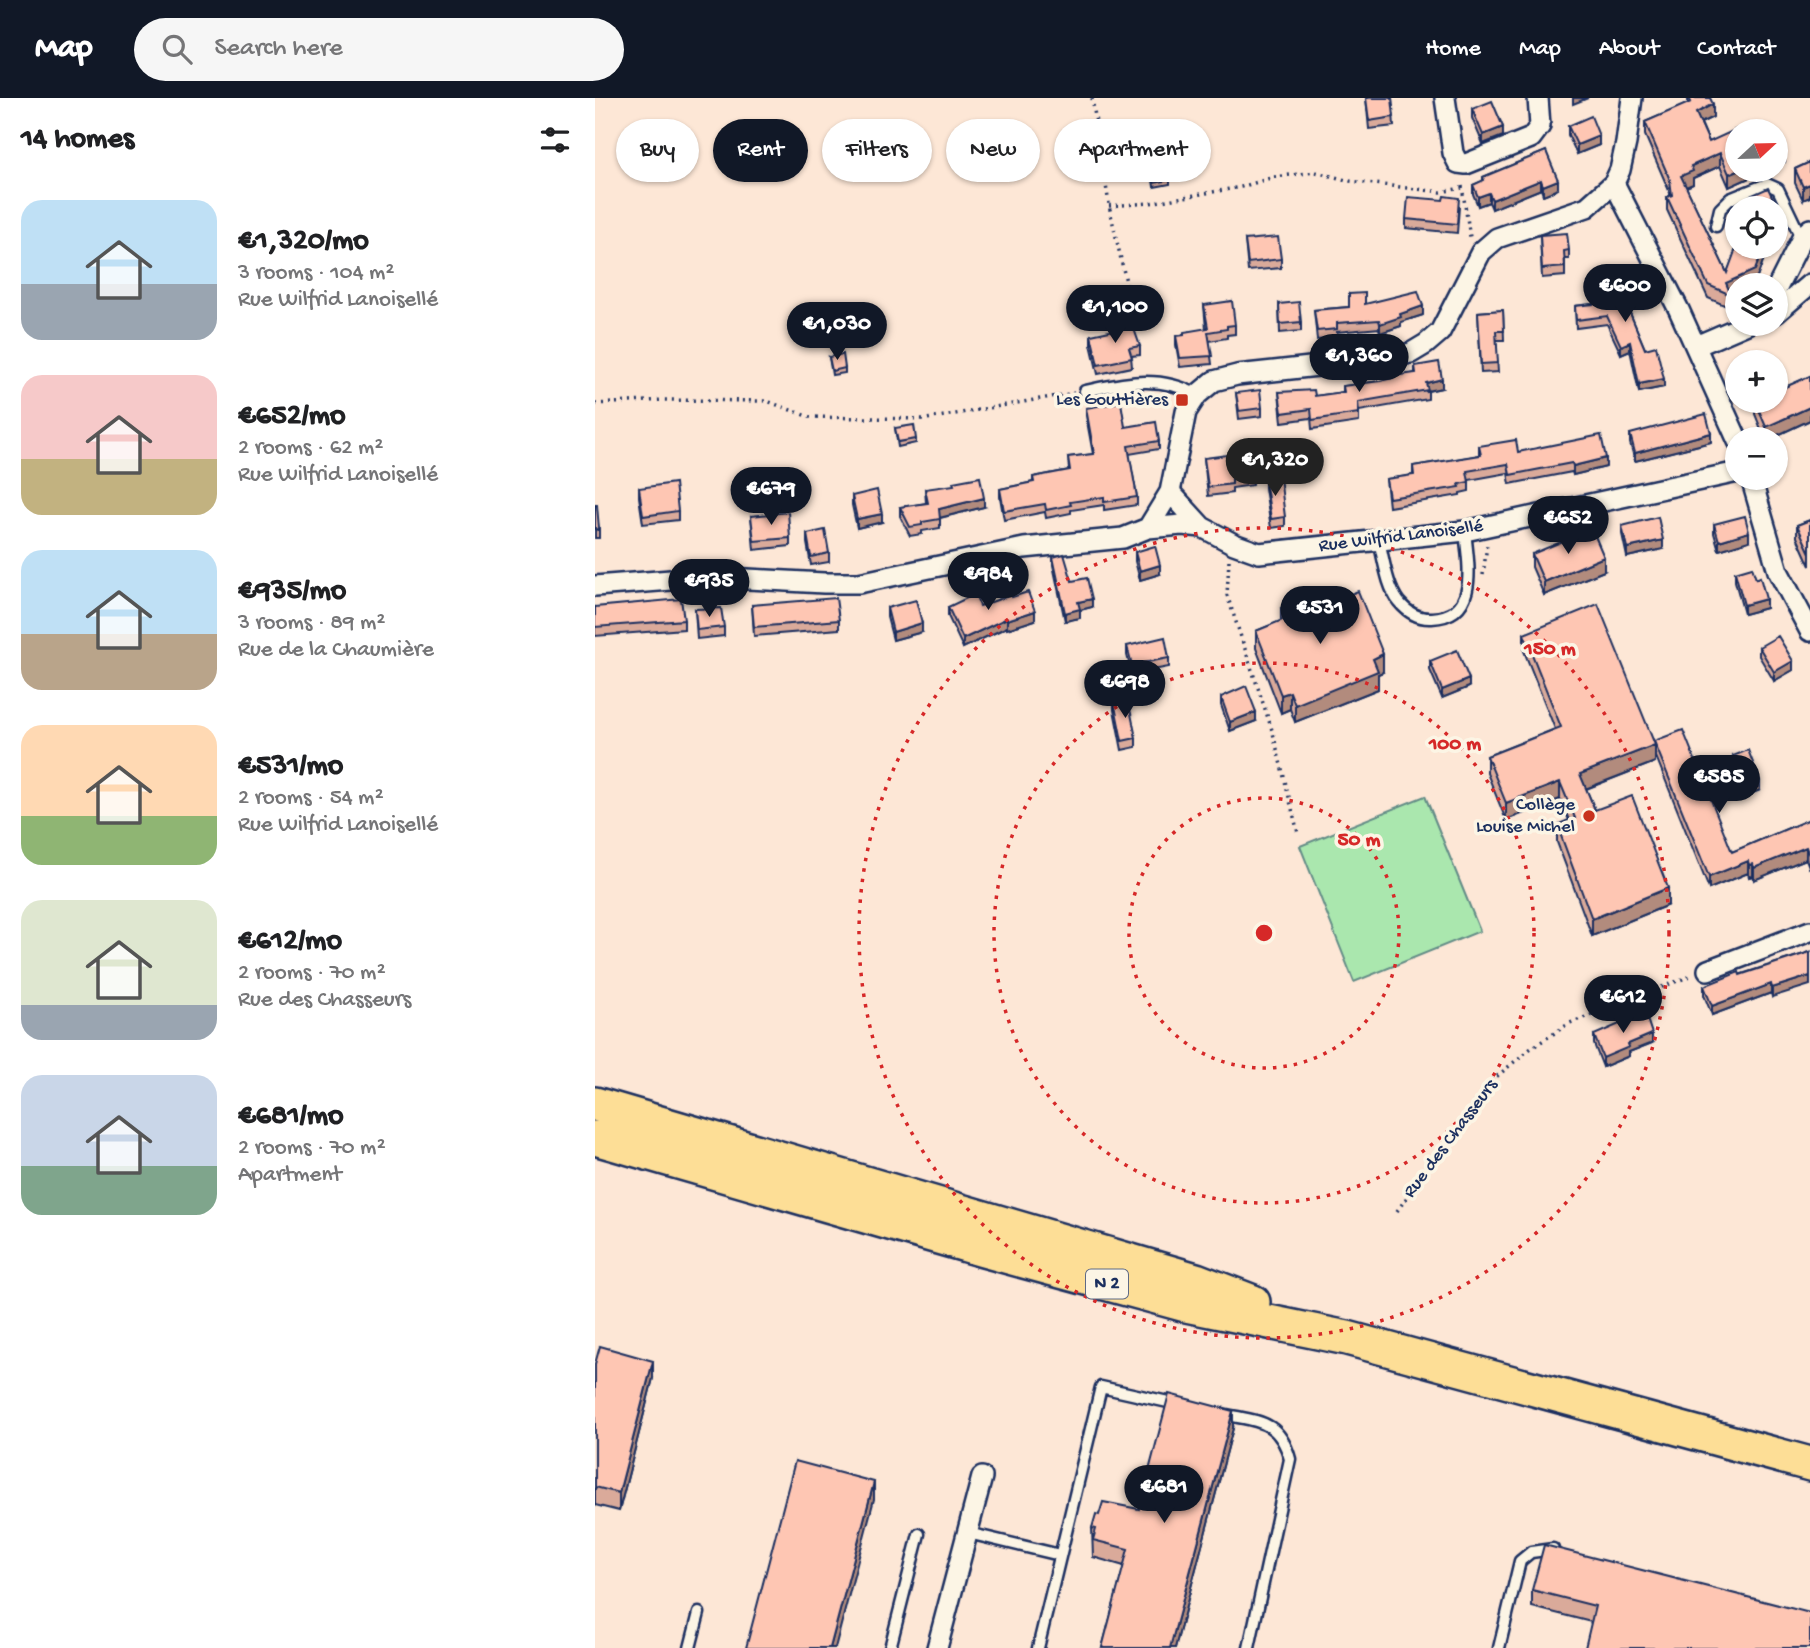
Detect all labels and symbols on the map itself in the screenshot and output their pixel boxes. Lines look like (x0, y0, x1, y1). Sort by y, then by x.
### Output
north arrow (1725, 119, 1789, 182)
pin: €600 (1584, 264, 1666, 324)
pin: €1,100 (1058, 286, 1172, 345)
pin: €1,030 (780, 302, 894, 362)
pin: €1,360 (1302, 334, 1416, 394)
place label: Les Gouttières (1056, 389, 1169, 412)
marker: Les Gouttières (1174, 392, 1190, 408)
pin: €1,320 (1218, 438, 1332, 498)
pin: €679 (730, 468, 812, 527)
pin: €652 (1527, 496, 1609, 556)
street label: Rue Wilfrid Lanoisellé (1318, 515, 1485, 558)
pin: €984 (947, 552, 1029, 612)
pin: €935 (668, 560, 750, 619)
pin: €531 (1279, 587, 1361, 646)
text: 150 m (1523, 638, 1576, 663)
pin: €698 (1084, 660, 1166, 720)
text: 100 m (1428, 733, 1481, 758)
pin: €585 (1678, 756, 1760, 815)
place label: Collège Louise Michel (1476, 794, 1575, 839)
marker: Collège Louise Michel (1581, 808, 1597, 824)
text: 50 m (1338, 829, 1381, 854)
centre of rings (1252, 921, 1276, 945)
pin: €612 (1582, 976, 1664, 1035)
street label: Rue des Chasseurs (1399, 1074, 1504, 1203)
road number: N 2 (1086, 1269, 1128, 1298)
pin: €681 (1123, 1466, 1205, 1525)

